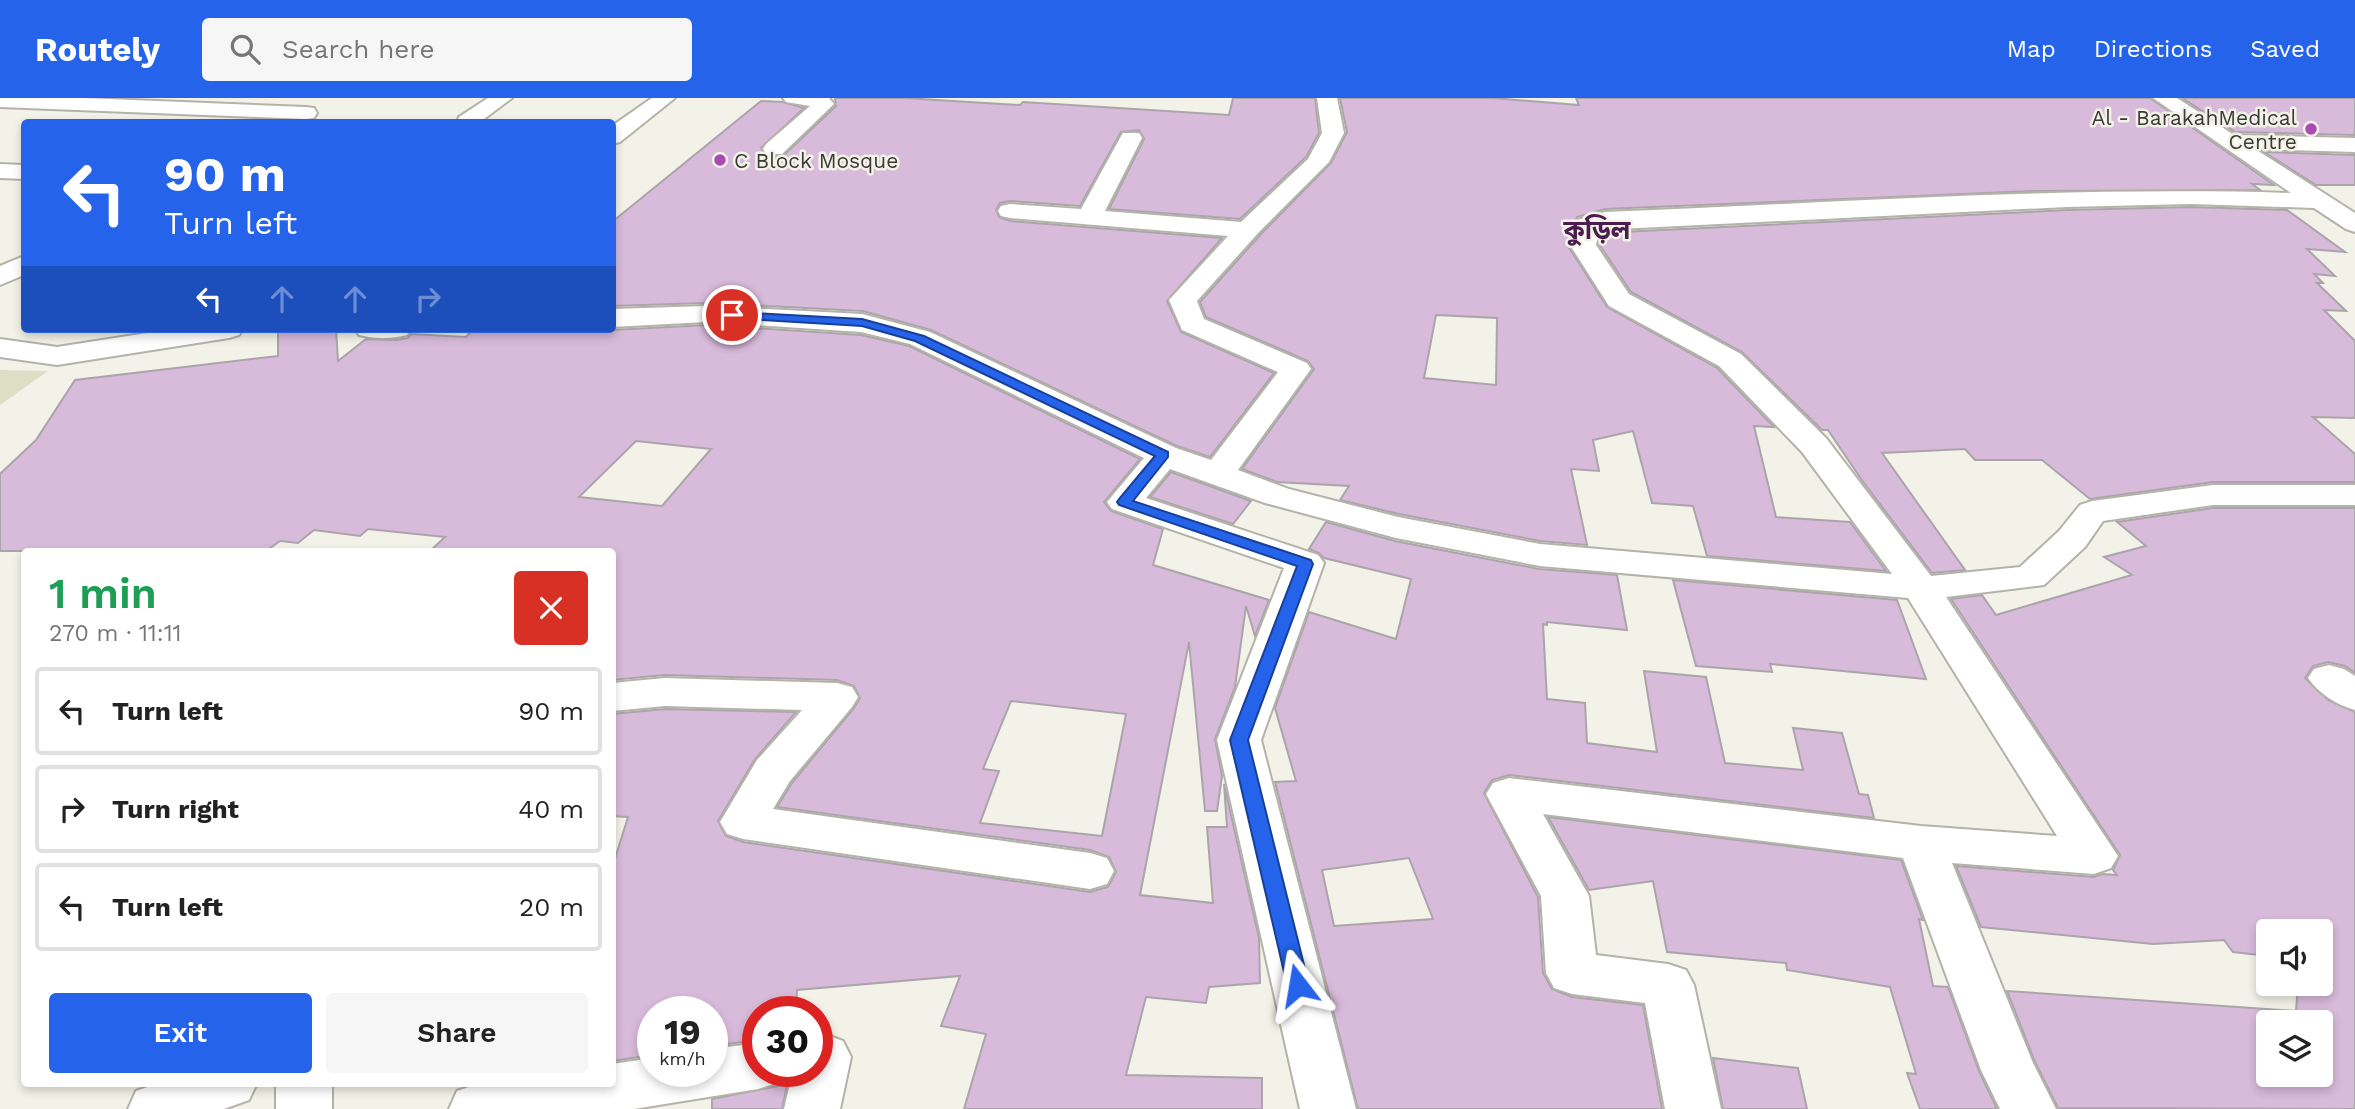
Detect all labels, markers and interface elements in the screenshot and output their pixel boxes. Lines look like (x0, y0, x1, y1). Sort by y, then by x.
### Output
search box (202, 18, 692, 81)
text: Routely (35, 30, 160, 69)
icon: search (226, 30, 264, 68)
text: Search here (282, 34, 434, 64)
text: Map (2007, 35, 2056, 63)
text: Directions (2094, 35, 2212, 63)
text: Saved (2250, 35, 2320, 63)
place label: Al - BarakahMedical Centre (2091, 105, 2298, 154)
marker: Al - BarakahMedical Centre (2303, 121, 2319, 137)
text: 90 m (164, 145, 286, 203)
icon: left (49, 147, 140, 238)
place label: C Block Mosque (734, 148, 898, 173)
marker: C Block Mosque (712, 152, 728, 168)
text: Turn left (164, 204, 297, 242)
district label: কুড়িল (1563, 214, 1631, 247)
icon: left (190, 280, 228, 318)
icon: ahead (263, 280, 301, 318)
icon: ahead (336, 280, 374, 318)
icon: right (409, 280, 447, 318)
pin (702, 285, 762, 345)
icon: arrive (713, 296, 751, 334)
text: 1 min (49, 569, 157, 618)
button: close (514, 571, 588, 645)
text: 270 m · 11:11 (49, 620, 182, 647)
icon: left (53, 692, 91, 730)
text: Turn left (112, 696, 223, 726)
text: 90 m (518, 696, 584, 726)
icon: right (53, 790, 91, 828)
text: Turn right (112, 794, 239, 824)
text: 40 m (518, 794, 584, 824)
icon: left (53, 888, 91, 926)
text: Turn left (112, 892, 223, 922)
text: 20 m (519, 892, 584, 922)
map controls (2256, 919, 2333, 1087)
button: sound (2256, 919, 2333, 996)
position arrow (1261, 948, 1335, 1022)
button: Exit (49, 993, 312, 1073)
button: Share (326, 993, 588, 1073)
speed limit sign: 30 (742, 996, 833, 1087)
button: layers (2256, 1010, 2333, 1087)
text: 19 (664, 1011, 701, 1053)
text: km/h (659, 1048, 706, 1069)

